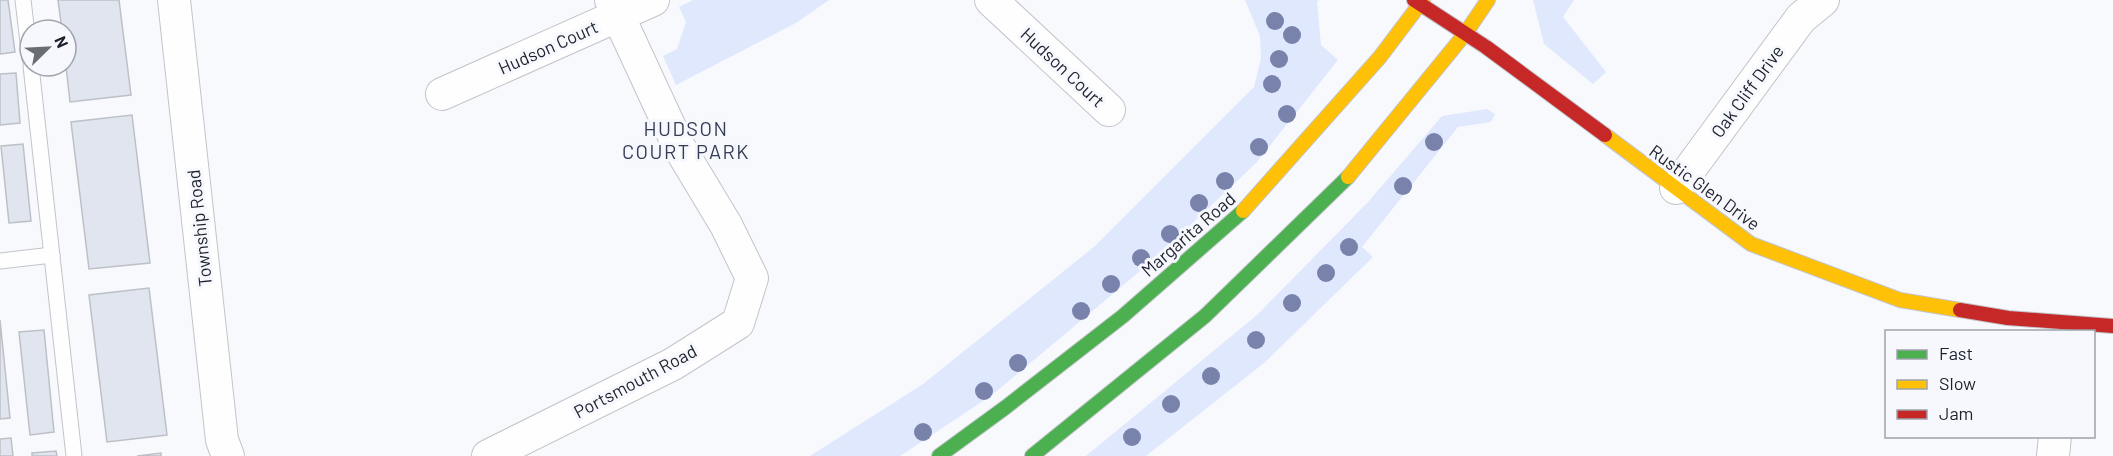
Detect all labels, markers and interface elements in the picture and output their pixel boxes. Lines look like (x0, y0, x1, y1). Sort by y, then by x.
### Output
street label: Hudson Court (495, 15, 601, 79)
north arrow (18, 18, 78, 78)
street label: Hudson Court (1016, 23, 1110, 111)
text: N (51, 33, 73, 50)
street label: Oak Cliff Drive (1706, 40, 1788, 142)
district label: HUDSON COURT PARK (622, 116, 750, 163)
street label: Rustic Glen Drive (1645, 139, 1765, 235)
street label: Township Road (182, 168, 216, 288)
street label: Margarita Road (1136, 187, 1240, 281)
legend (1885, 330, 2095, 438)
street label: Portsmouth Road (570, 339, 700, 423)
text: Fast (1939, 342, 1973, 364)
text: Slow (1939, 372, 1976, 394)
text: Jam (1939, 402, 1973, 424)

